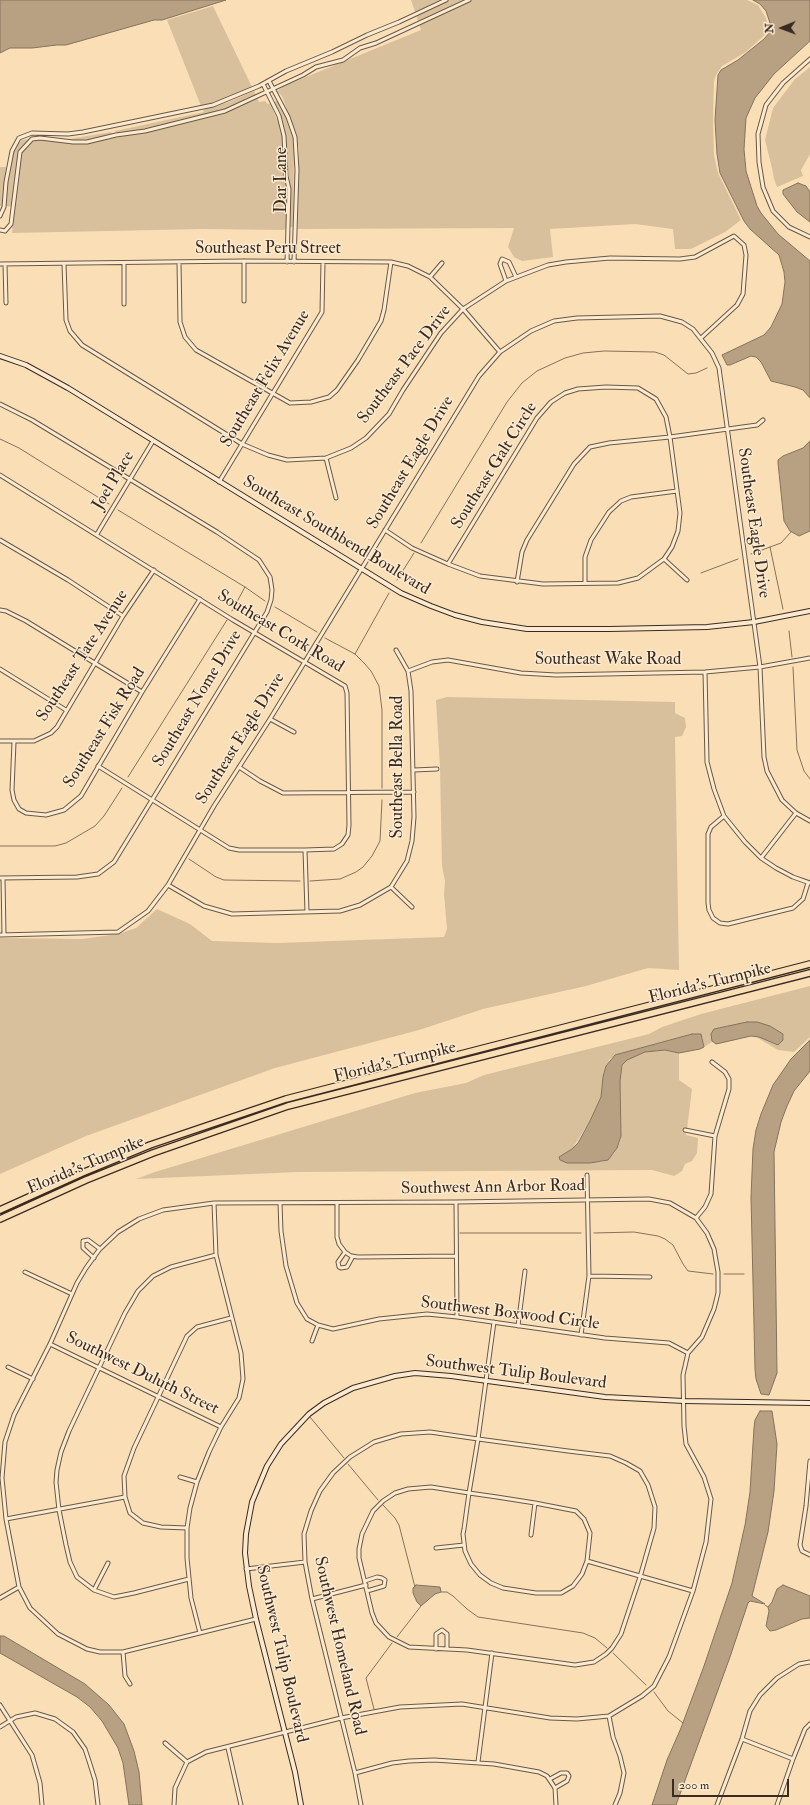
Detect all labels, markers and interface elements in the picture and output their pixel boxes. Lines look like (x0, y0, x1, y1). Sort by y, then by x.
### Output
north arrow (762, 8, 802, 48)
text: N (763, 23, 776, 33)
street label: Dar Lane (272, 147, 292, 213)
street label: Southeast Peru Street (195, 239, 341, 259)
street label: Southeast Pace Drive (354, 302, 456, 428)
street label: Southeast Felix Avenue (217, 307, 315, 451)
street label: Southeast Eagle Drive (363, 393, 459, 533)
street label: Southeast Galt Circle (448, 399, 542, 533)
street label: Southeast Eagle Drive (732, 447, 774, 599)
street label: Joel Place (89, 448, 139, 514)
street label: Southeast Southbend Boulevard (239, 472, 433, 600)
street label: Southeast Tate Avenue (33, 586, 133, 726)
street label: Southeast Cork Road (213, 586, 347, 678)
street label: Southeast Nome Drive (149, 627, 247, 771)
street label: Southeast Wake Road (535, 650, 681, 670)
street label: Southeast Fisk Road (60, 664, 150, 792)
street label: Southeast Eagle Drive (192, 669, 290, 809)
street label: Southeast Bella Road (388, 696, 408, 838)
street label: Florida's Turnpike (647, 959, 773, 1009)
street label: Florida's Turnpike (332, 1038, 458, 1088)
street label: Florida's Turnpike (24, 1132, 148, 1200)
street label: Southwest Ann Arbor Road (401, 1176, 585, 1200)
street label: Southwest Boxwood Circle (420, 1293, 600, 1335)
street label: Southwest Duluth Street (62, 1328, 222, 1420)
street label: Southwest Tulip Boulevard (424, 1352, 608, 1394)
street label: Southwest Homeland Road (309, 1555, 369, 1737)
street label: Southwest Tulip Boulevard (251, 1563, 311, 1745)
scale bar (674, 1771, 791, 1797)
text: 200 m (679, 1778, 709, 1793)

